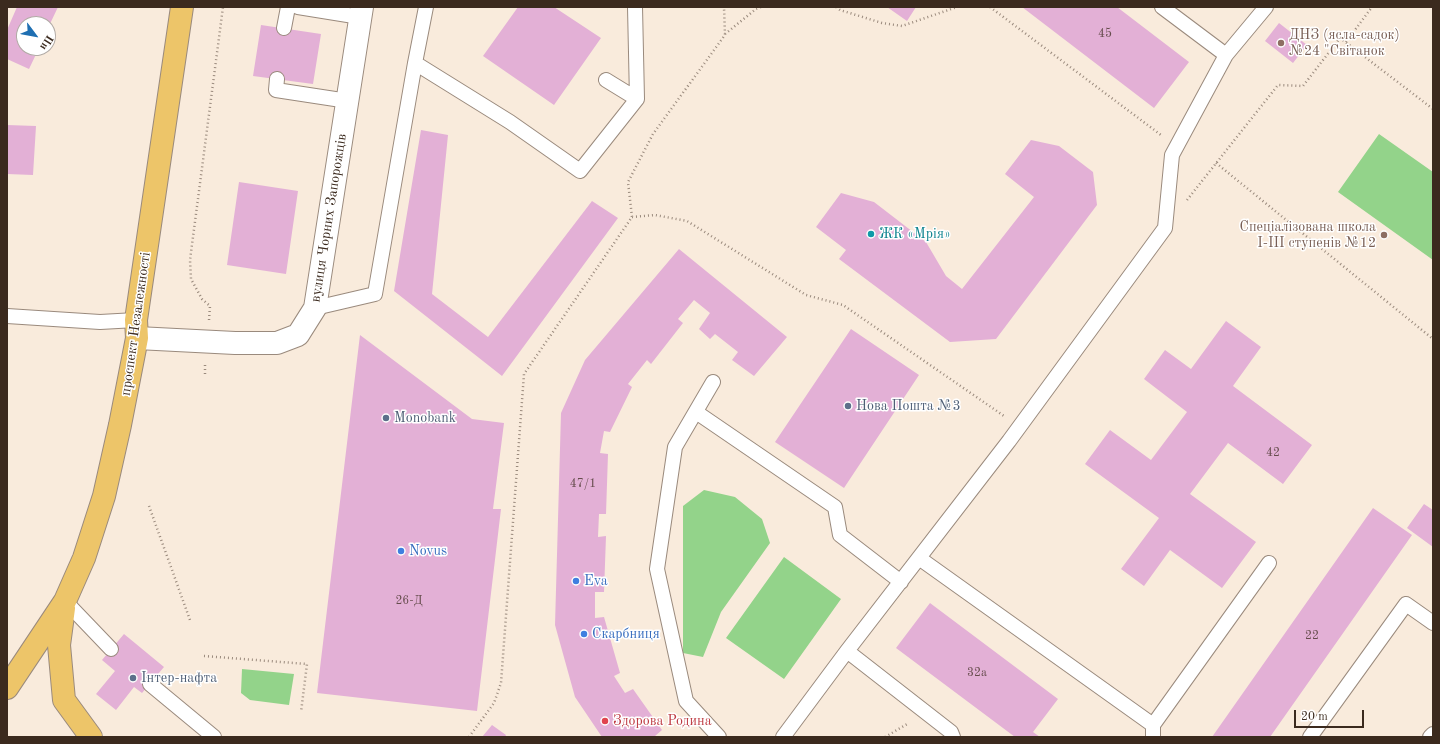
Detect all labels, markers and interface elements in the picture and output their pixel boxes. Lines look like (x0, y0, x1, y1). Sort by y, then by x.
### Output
north arrow (16, 16, 56, 56)
house number: 45 (1098, 27, 1112, 41)
place label: ДНЗ (ясла-садок) №24 "Світанок (1289, 27, 1400, 60)
text: Пн (37, 33, 54, 51)
marker: ДНЗ (ясла-садок) №24 "Світанок (1276, 38, 1286, 48)
street label: вулиця Чорних Запорожців (307, 133, 351, 303)
place label: Спеціалізована школа І-ІІІ ступенів №12 (1240, 219, 1376, 252)
place label: ЖК «Мрія» (879, 226, 951, 242)
marker: ЖК «Мрія» (866, 229, 876, 239)
marker: Спеціалізована школа І-ІІІ ступенів №12 (1379, 230, 1389, 240)
street label: проспект Незалежності (118, 251, 154, 397)
place label: Нова Пошта №3 (856, 398, 961, 414)
marker: Нова Пошта №3 (843, 401, 853, 411)
place label: Monobank (394, 410, 456, 426)
marker: Monobank (381, 413, 391, 423)
house number: 42 (1266, 446, 1280, 460)
house number: 47/1 (570, 477, 596, 491)
place label: Novus (409, 543, 447, 559)
marker: Novus (396, 546, 406, 556)
place label: Eva (584, 573, 608, 589)
marker: Eva (571, 576, 581, 586)
house number: 26-Д (395, 594, 423, 608)
place label: Скарбниця (592, 626, 660, 642)
marker: Скарбниця (579, 629, 589, 639)
house number: 22 (1305, 629, 1319, 643)
house number: 32а (967, 666, 987, 680)
place label: Інтер-нафта (141, 670, 217, 686)
marker: Інтер-нафта (128, 673, 138, 683)
scale bar (1296, 702, 1366, 728)
text: 20 m (1301, 711, 1328, 723)
place label: Здорова Родина (613, 713, 712, 729)
marker: Здорова Родина (600, 716, 610, 726)

